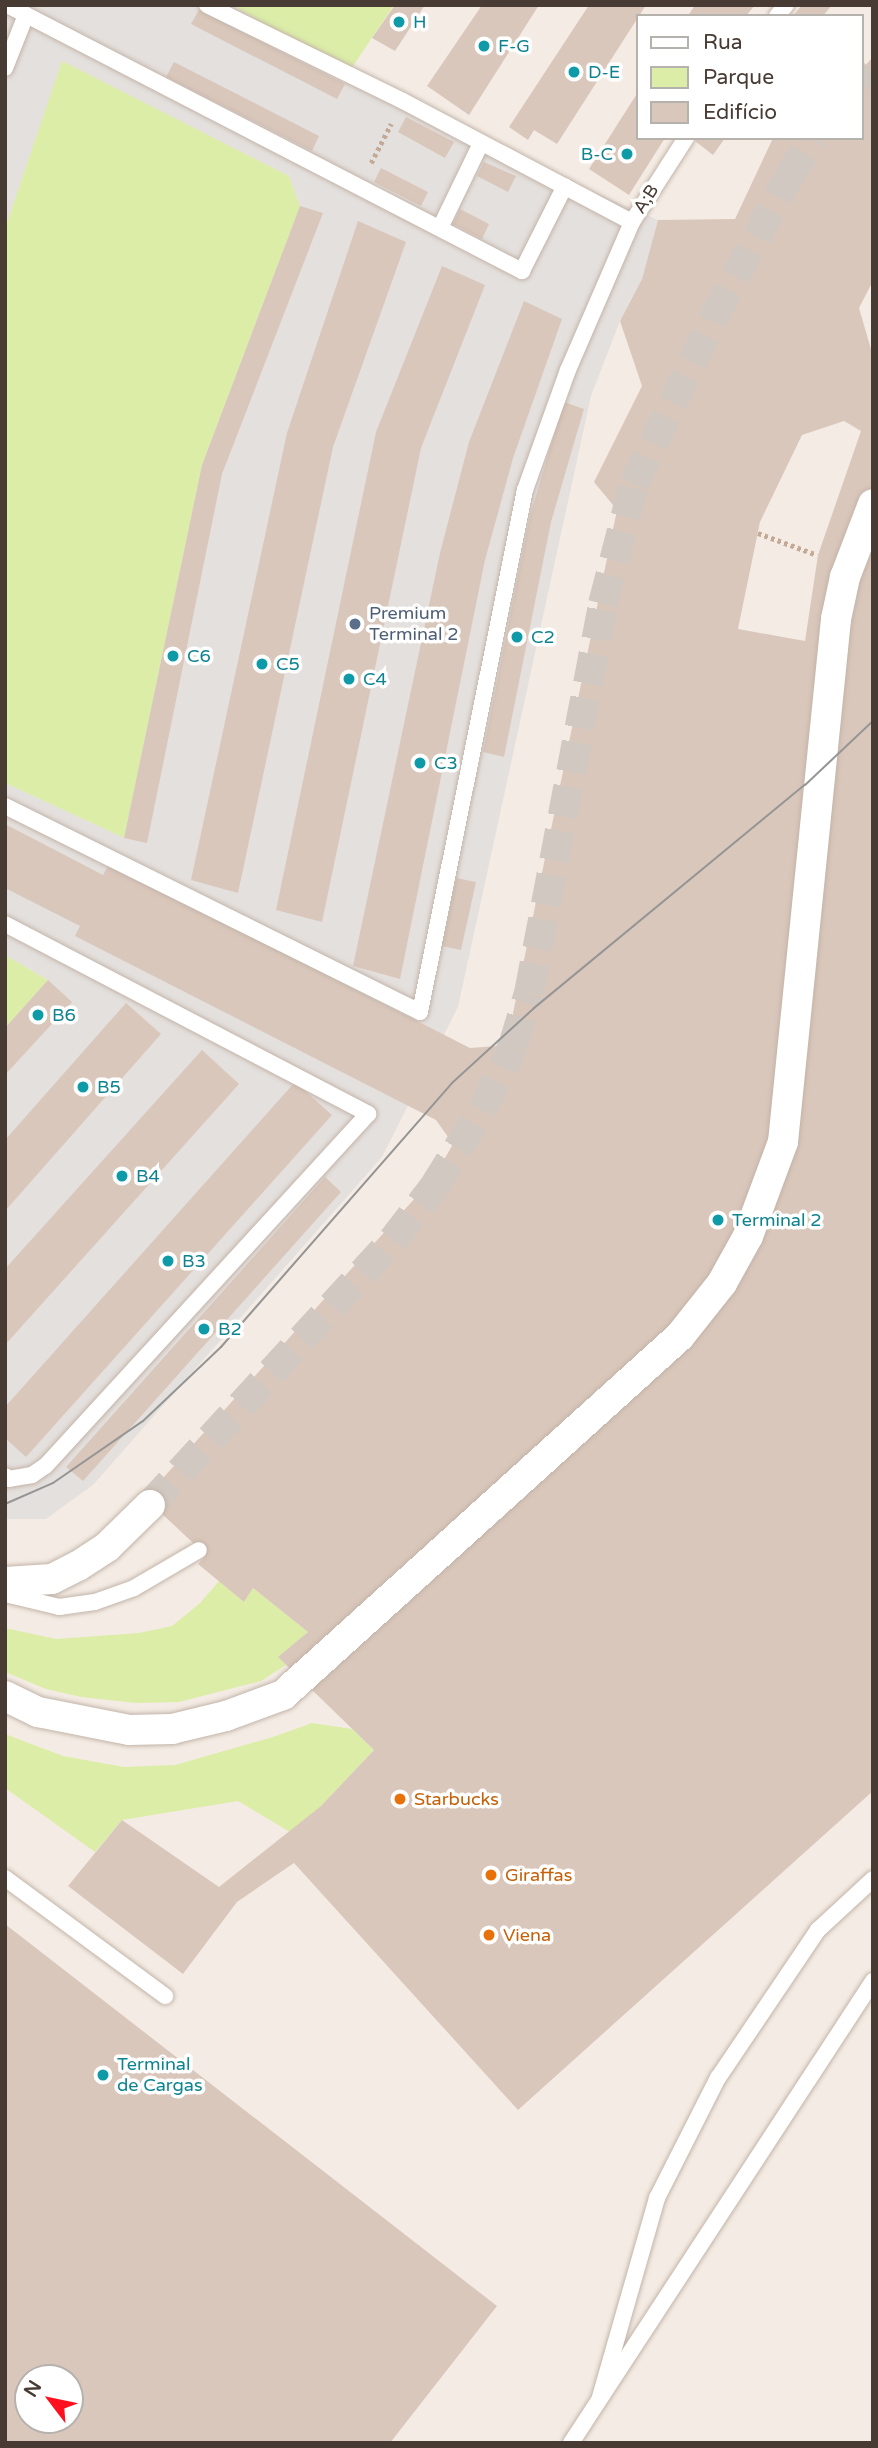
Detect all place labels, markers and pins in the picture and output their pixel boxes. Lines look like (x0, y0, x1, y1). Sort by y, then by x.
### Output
place label: H (413, 11, 427, 33)
marker: H (391, 14, 407, 30)
place label: F-G (498, 35, 530, 57)
marker: F-G (476, 38, 492, 54)
place label: D-E (588, 61, 620, 83)
marker: D-E (566, 64, 582, 80)
place label: B-C (581, 143, 613, 165)
marker: B-C (619, 146, 635, 162)
place label: Premium Terminal 2 (369, 603, 458, 646)
marker: Premium Terminal 2 (347, 616, 363, 632)
place label: C2 (531, 626, 555, 648)
marker: C2 (509, 629, 525, 645)
place label: C6 (187, 645, 211, 667)
marker: C6 (165, 648, 181, 664)
place label: C5 (276, 653, 300, 675)
marker: C5 (254, 656, 270, 672)
place label: C4 (363, 668, 387, 690)
marker: C4 (341, 671, 357, 687)
place label: C3 (434, 752, 458, 774)
marker: C3 (412, 755, 428, 771)
place label: B6 (52, 1004, 76, 1026)
marker: B6 (30, 1007, 46, 1023)
place label: B5 (97, 1076, 121, 1098)
marker: B5 (75, 1079, 91, 1095)
place label: B4 (136, 1165, 160, 1187)
marker: B4 (114, 1168, 130, 1184)
place label: Terminal 2 (732, 1209, 821, 1231)
marker: Terminal 2 (710, 1212, 726, 1228)
place label: B3 (182, 1250, 206, 1272)
marker: B3 (160, 1253, 176, 1269)
place label: B2 (218, 1318, 242, 1340)
marker: B2 (196, 1321, 212, 1337)
place label: Starbucks (414, 1788, 499, 1810)
marker: Starbucks (392, 1791, 408, 1807)
place label: Giraffas (505, 1864, 572, 1886)
marker: Giraffas (483, 1867, 499, 1883)
place label: Viena (503, 1924, 551, 1946)
marker: Viena (481, 1927, 497, 1943)
place label: Terminal de Cargas (117, 2054, 203, 2096)
marker: Terminal de Cargas (95, 2067, 111, 2083)

